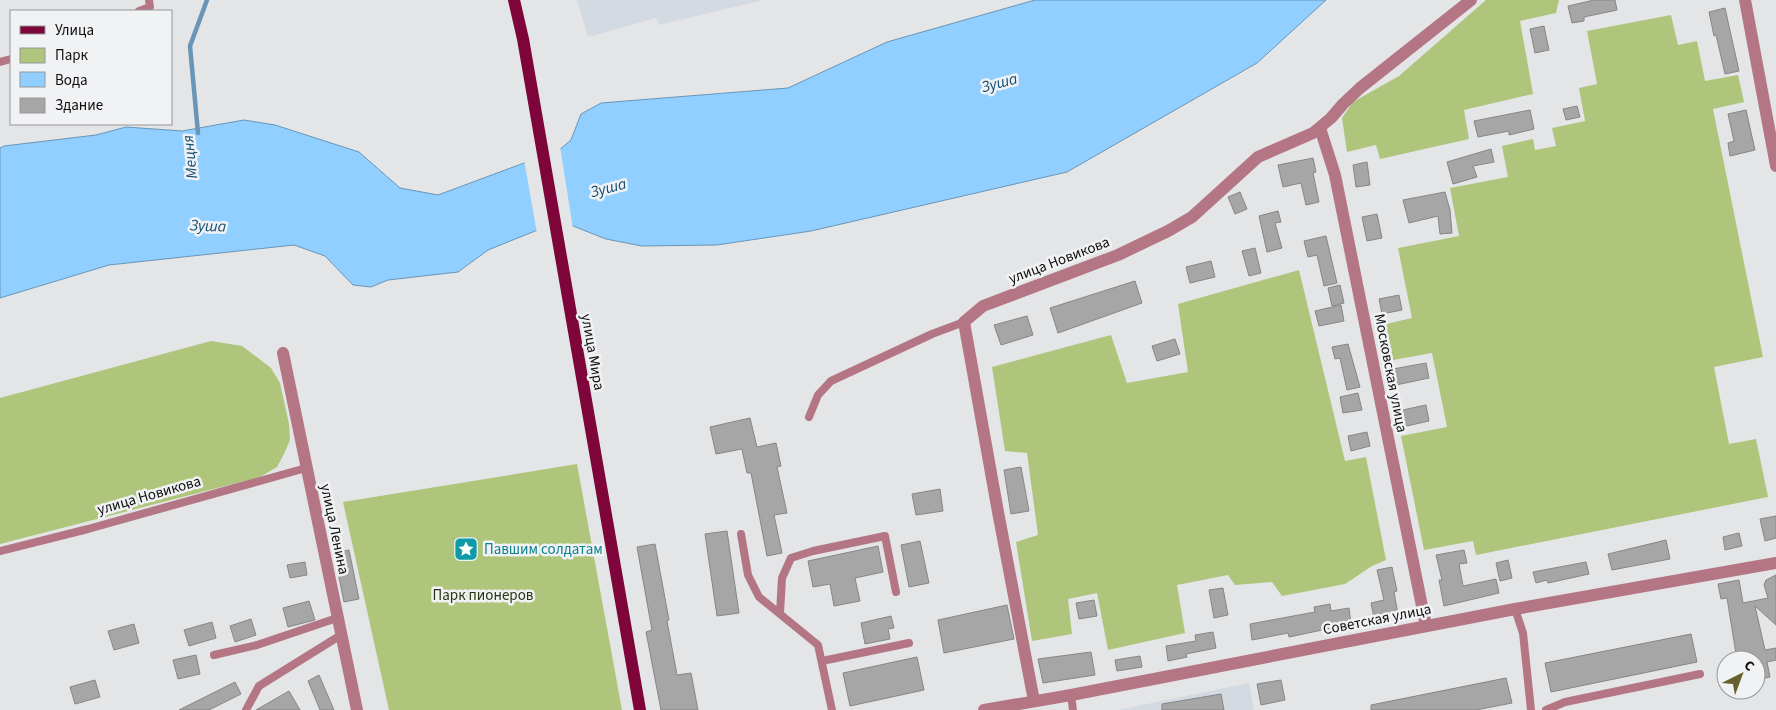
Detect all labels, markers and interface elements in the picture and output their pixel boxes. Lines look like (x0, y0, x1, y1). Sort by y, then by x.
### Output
legend (10, 10, 172, 125)
text: Улица (55, 20, 94, 41)
text: Парк (55, 45, 89, 66)
water label: Зуша (979, 67, 1020, 98)
text: Вода (55, 70, 88, 91)
text: Здание (55, 95, 103, 116)
water label: Мецня (177, 134, 203, 180)
water label: Зуша (588, 172, 629, 203)
water label: Зуша (189, 214, 227, 238)
street label: улица Новикова (1006, 232, 1113, 289)
street label: улица Мира (575, 312, 610, 392)
street label: Московская улица (1369, 312, 1412, 434)
street label: улица Новикова (95, 471, 203, 520)
street label: улица Ленина (315, 482, 354, 576)
place icon: Павшим солдатам (453, 536, 479, 562)
place label: Павшим солдатам (484, 539, 603, 560)
park label: Парк пионеров (433, 585, 534, 606)
street label: Советская улица (1321, 599, 1433, 640)
north arrow (1716, 650, 1766, 700)
text: С (1739, 656, 1759, 676)

